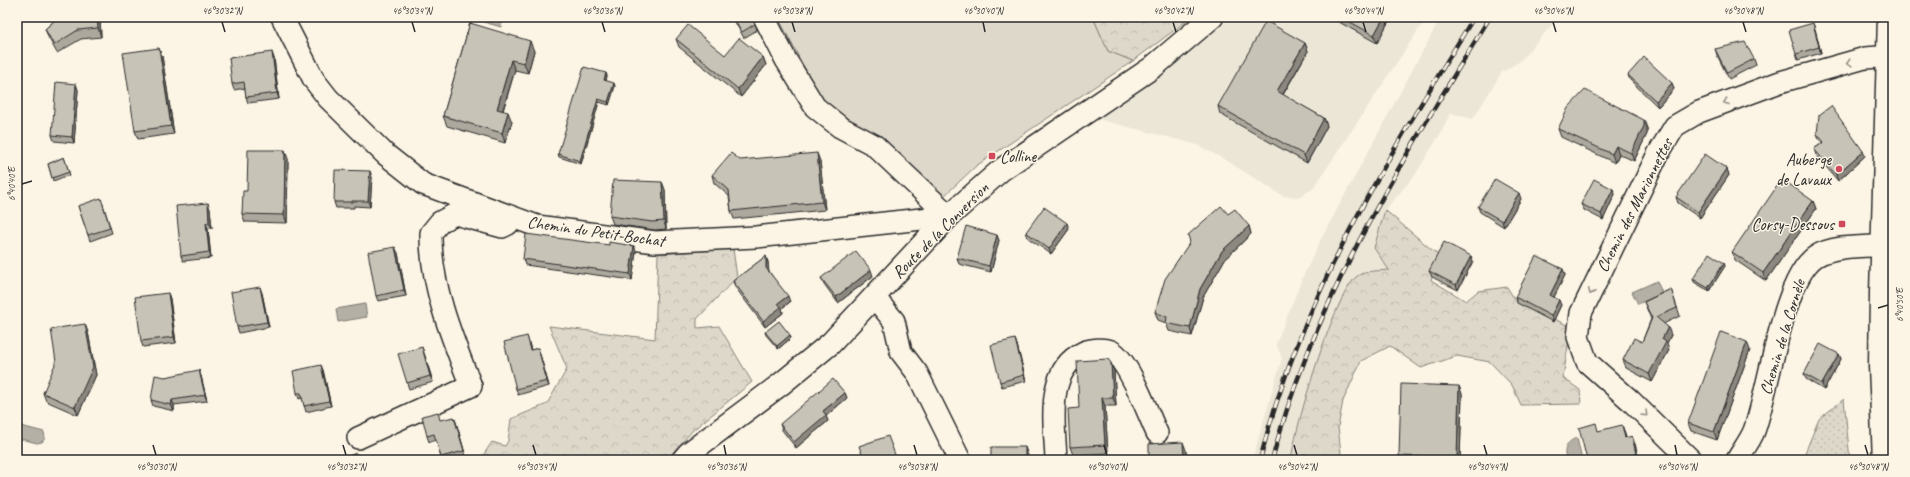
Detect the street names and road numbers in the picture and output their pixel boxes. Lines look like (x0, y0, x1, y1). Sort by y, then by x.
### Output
street label: Chemin des Marionnettes (1592, 134, 1678, 276)
street label: Route de la Conversion (888, 177, 993, 283)
street label: Chemin du Petit-Bochat (526, 211, 668, 252)
street label: Chemin de la Cornèle (1755, 276, 1810, 397)

